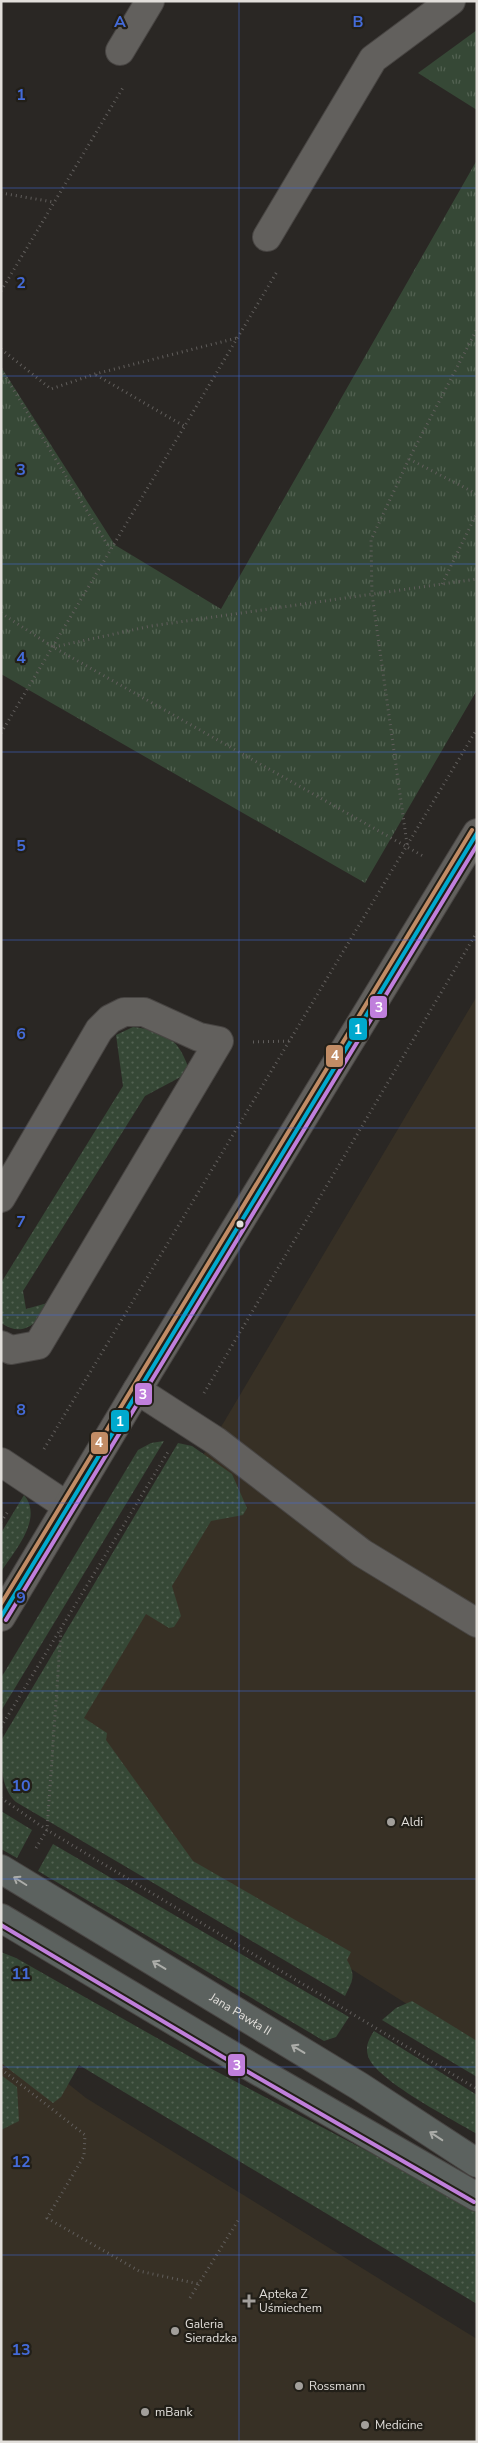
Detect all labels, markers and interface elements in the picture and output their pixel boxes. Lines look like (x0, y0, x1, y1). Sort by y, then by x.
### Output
text: A (114, 11, 126, 33)
text: B (352, 11, 364, 33)
text: 1 (16, 84, 26, 106)
text: 2 (16, 272, 26, 294)
text: 3 (16, 459, 26, 481)
text: 4 (16, 647, 26, 669)
text: 5 (16, 835, 26, 857)
line badge: 3 (369, 995, 388, 1019)
text: 3 (375, 998, 383, 1017)
line badge: 1 (348, 1017, 368, 1041)
text: 1 (354, 1020, 362, 1039)
text: 6 (16, 1023, 26, 1045)
line badge: 4 (325, 1044, 344, 1068)
text: 4 (331, 1046, 340, 1065)
text: 7 (16, 1211, 26, 1233)
unlabelled marker (235, 1219, 245, 1229)
line badge: 3 (134, 1382, 153, 1406)
text: 3 (139, 1385, 147, 1404)
text: 8 (16, 1399, 26, 1421)
line badge: 1 (110, 1409, 130, 1433)
text: 1 (116, 1412, 124, 1431)
line badge: 4 (90, 1431, 109, 1455)
text: 4 (95, 1433, 104, 1452)
text: 9 (16, 1587, 26, 1609)
text: 10 (11, 1775, 31, 1797)
place label: Aldi (401, 1814, 423, 1830)
marker: Aldi (385, 1816, 397, 1828)
one-way arrow (14, 1875, 28, 1885)
one-way arrow (153, 1960, 167, 1970)
text: 11 (11, 1963, 31, 1985)
street label: Jana Pawła II (206, 1989, 274, 2039)
one-way arrow (292, 2044, 306, 2054)
line badge: 3 (227, 2053, 246, 2077)
text: 3 (233, 2056, 241, 2075)
one-way arrow (429, 2131, 443, 2141)
text: 12 (11, 2151, 31, 2173)
place label: Apteka Z Uśmiechem (259, 2286, 322, 2316)
marker: Apteka Z Uśmiechem (243, 2295, 255, 2307)
place label: Galeria Sieradzka (185, 2316, 237, 2346)
marker: Galeria Sieradzka (169, 2325, 181, 2337)
text: 13 (11, 2339, 31, 2361)
place label: Rossmann (309, 2378, 365, 2394)
marker: Rossmann (293, 2380, 305, 2392)
place label: mBank (155, 2404, 194, 2420)
marker: mBank (139, 2406, 151, 2418)
place label: Medicine (375, 2417, 423, 2433)
marker: Medicine (359, 2419, 371, 2431)

